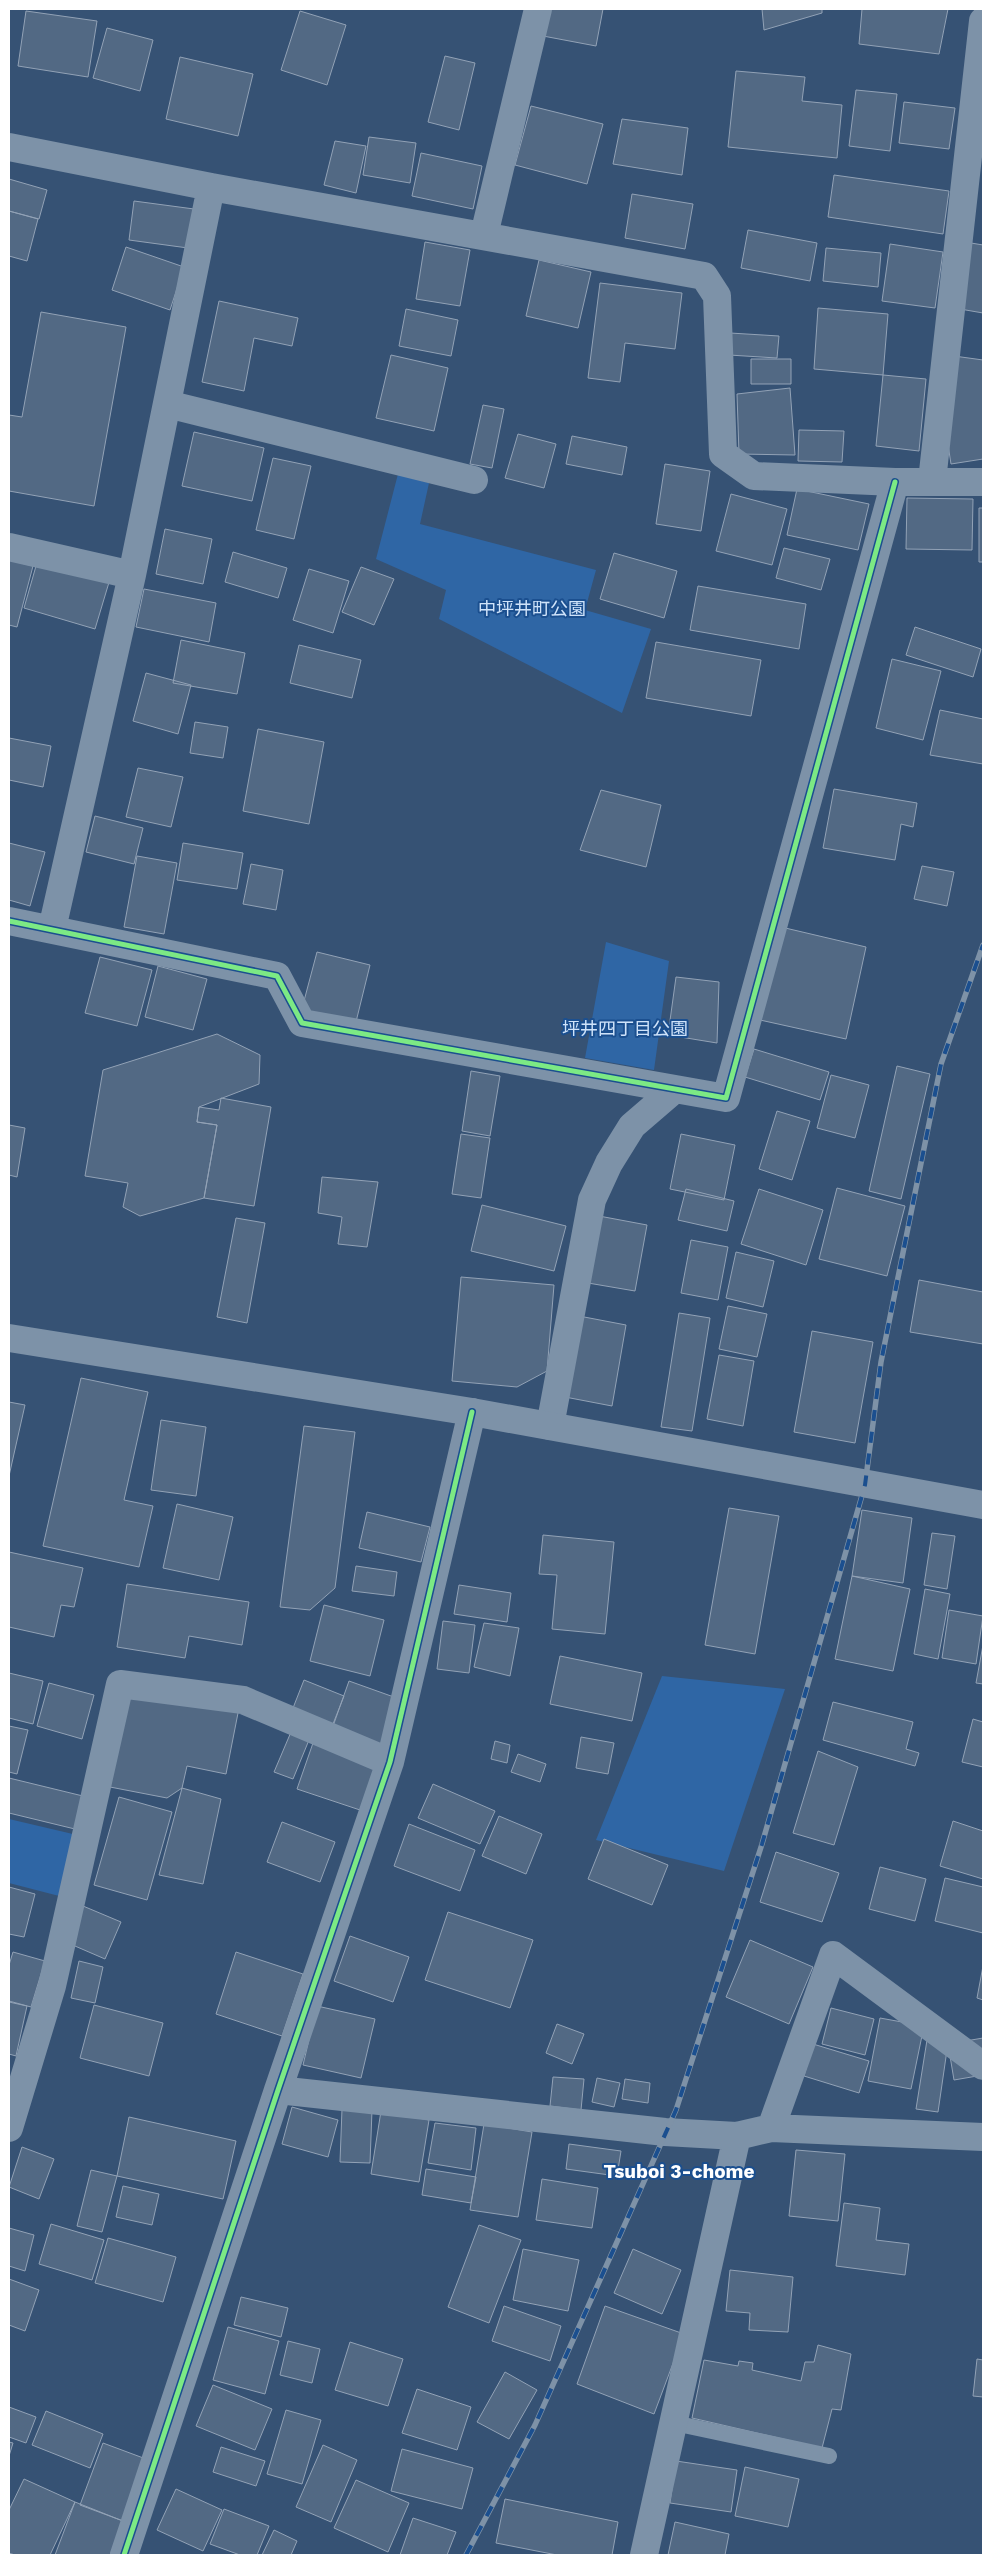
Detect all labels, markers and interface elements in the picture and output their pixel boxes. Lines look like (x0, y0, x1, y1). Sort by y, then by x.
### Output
park label: 中坪井町公園 (478, 598, 586, 619)
park label: 坪井四丁目公園 (562, 1018, 688, 1039)
district label: Tsuboi 3-chome (604, 2160, 754, 2183)

